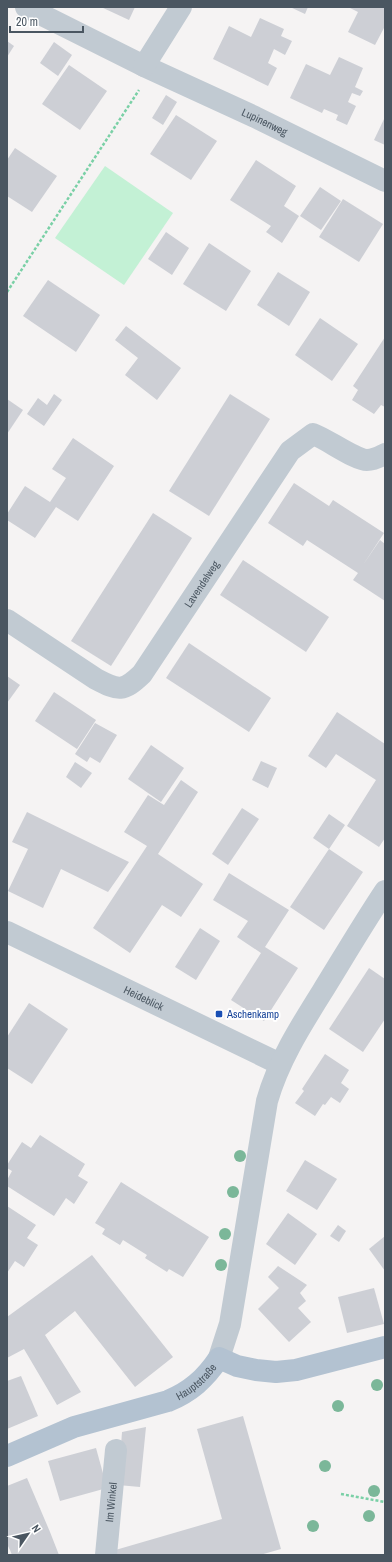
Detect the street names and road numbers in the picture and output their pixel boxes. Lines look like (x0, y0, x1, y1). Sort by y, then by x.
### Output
street label: Lupinenweg (240, 105, 290, 139)
street label: Lavendelweg (181, 558, 222, 610)
street label: Heideblick (122, 983, 167, 1014)
street label: Hauptstraße (174, 1361, 220, 1403)
street label: Im Winkel (102, 1482, 120, 1523)

